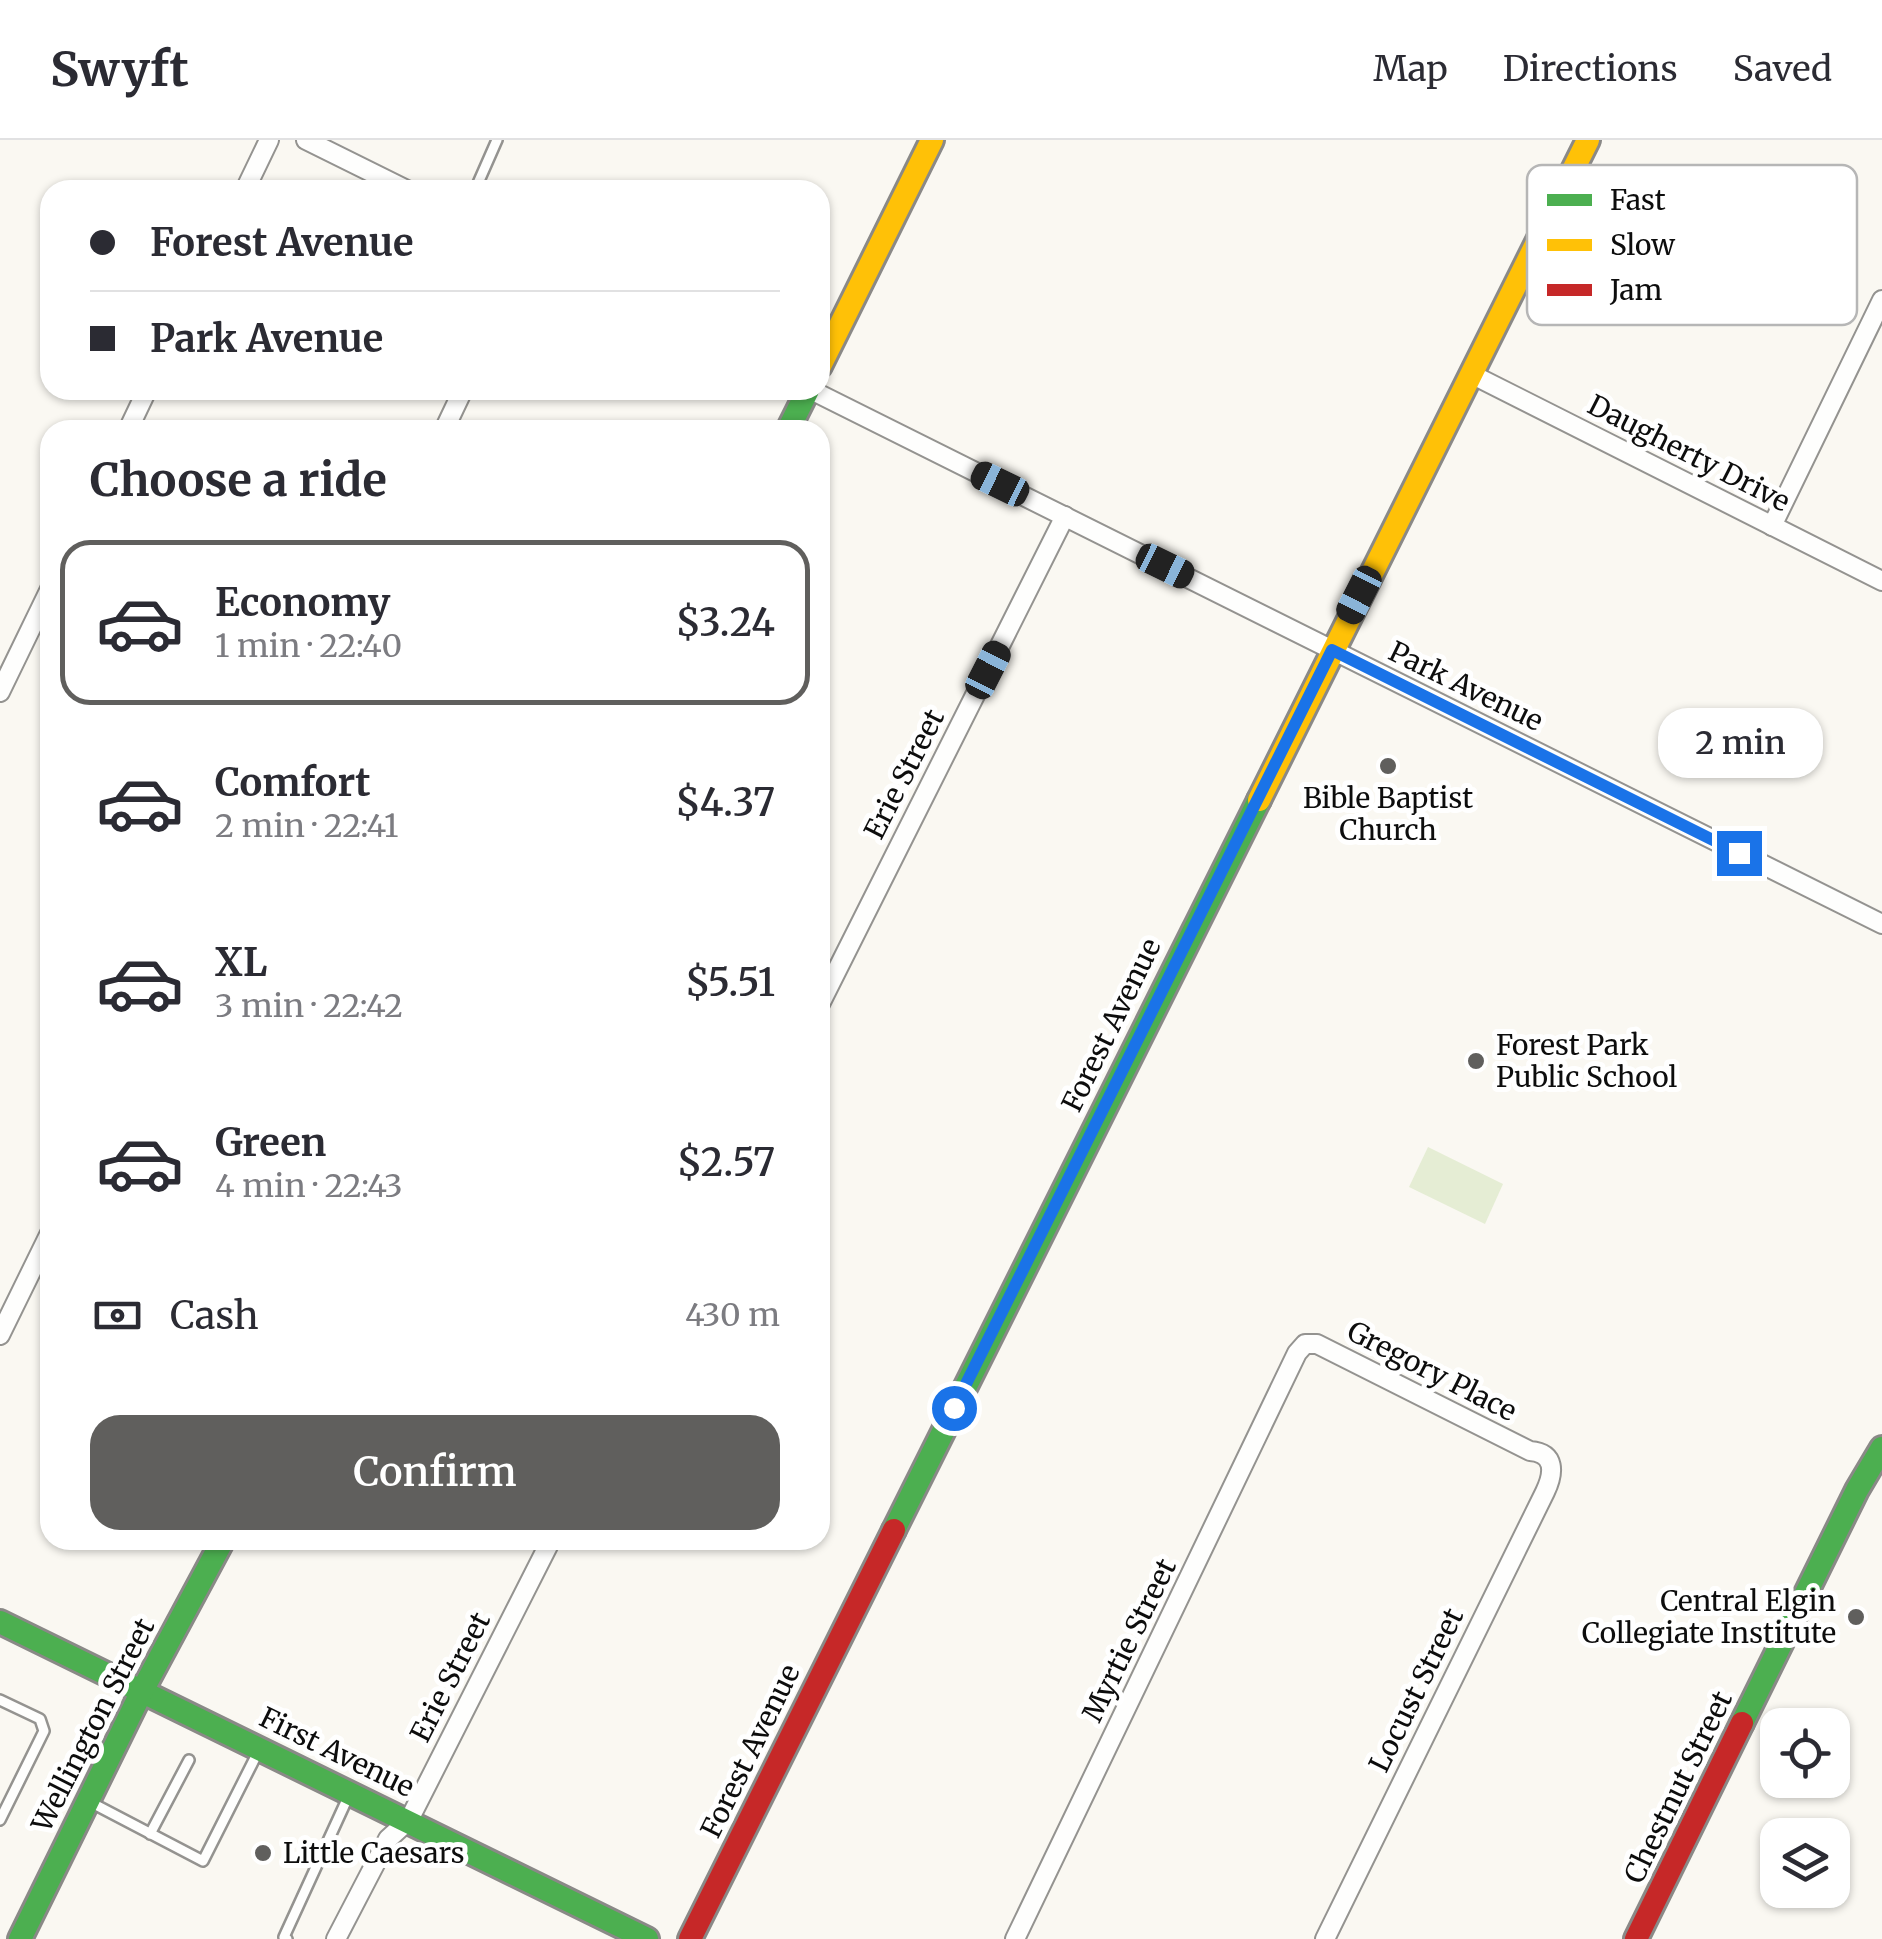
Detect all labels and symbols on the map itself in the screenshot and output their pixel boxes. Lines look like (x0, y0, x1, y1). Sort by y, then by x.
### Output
legend (1527, 165, 1857, 325)
text: Fast (1610, 182, 1666, 218)
text: Slow (1610, 227, 1675, 263)
text: Jam (1609, 272, 1663, 308)
street label: Daugherty Drive (1582, 387, 1796, 519)
car (966, 457, 1034, 511)
car (1131, 539, 1199, 593)
car (1332, 561, 1386, 629)
street label: Park Avenue (1383, 633, 1549, 739)
car (961, 636, 1015, 704)
street label: Erie Street (856, 703, 952, 845)
callout: 2 min (1656, 708, 1822, 778)
marker: Bible Baptist Church (1377, 755, 1399, 777)
place label: Bible Baptist Church (1303, 780, 1473, 848)
route end (1717, 831, 1762, 876)
street label: Forest Avenue (1053, 932, 1169, 1118)
place label: Forest Park Public School (1496, 1027, 1677, 1095)
marker: Forest Park Public School (1465, 1050, 1487, 1072)
street label: Gregory Place (1341, 1313, 1523, 1429)
route start (932, 1386, 977, 1431)
street label: Myrtie Street (1074, 1552, 1184, 1727)
place label: Central Elgin Collegiate Institute (1582, 1583, 1836, 1651)
street label: Locust Street (1361, 1602, 1471, 1778)
street label: Erie Street (402, 1606, 498, 1748)
marker: Central Elgin Collegiate Institute (1845, 1606, 1867, 1628)
street label: Wellington Street (23, 1612, 162, 1839)
street label: Forest Avenue (692, 1658, 808, 1844)
street label: Chestnut Street (1616, 1685, 1740, 1889)
street label: First Avenue (254, 1699, 420, 1805)
place label: Little Caesars (283, 1835, 465, 1871)
marker: Little Caesars (252, 1842, 274, 1864)

